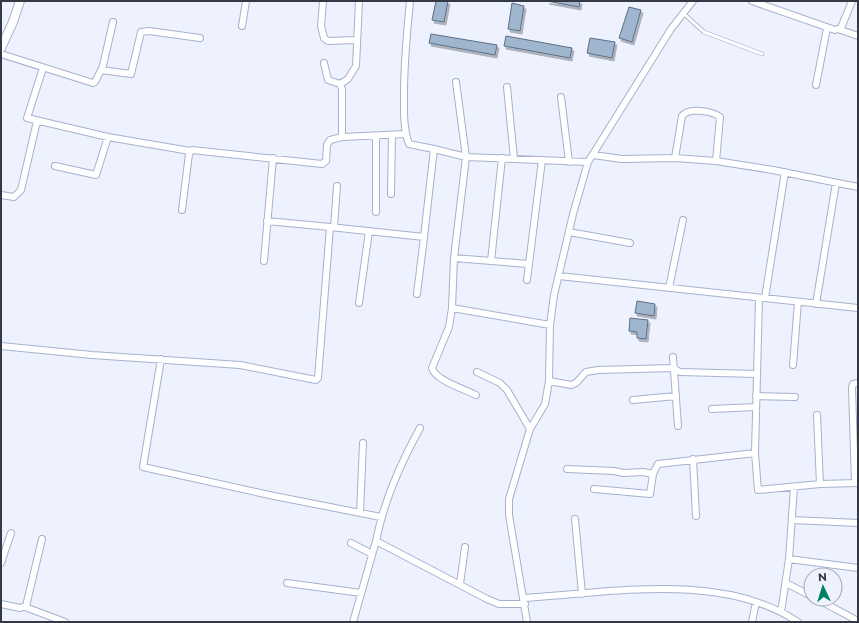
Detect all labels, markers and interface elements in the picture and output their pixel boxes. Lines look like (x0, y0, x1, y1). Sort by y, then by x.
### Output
north arrow (803, 567, 843, 607)
text: N (817, 570, 827, 584)

